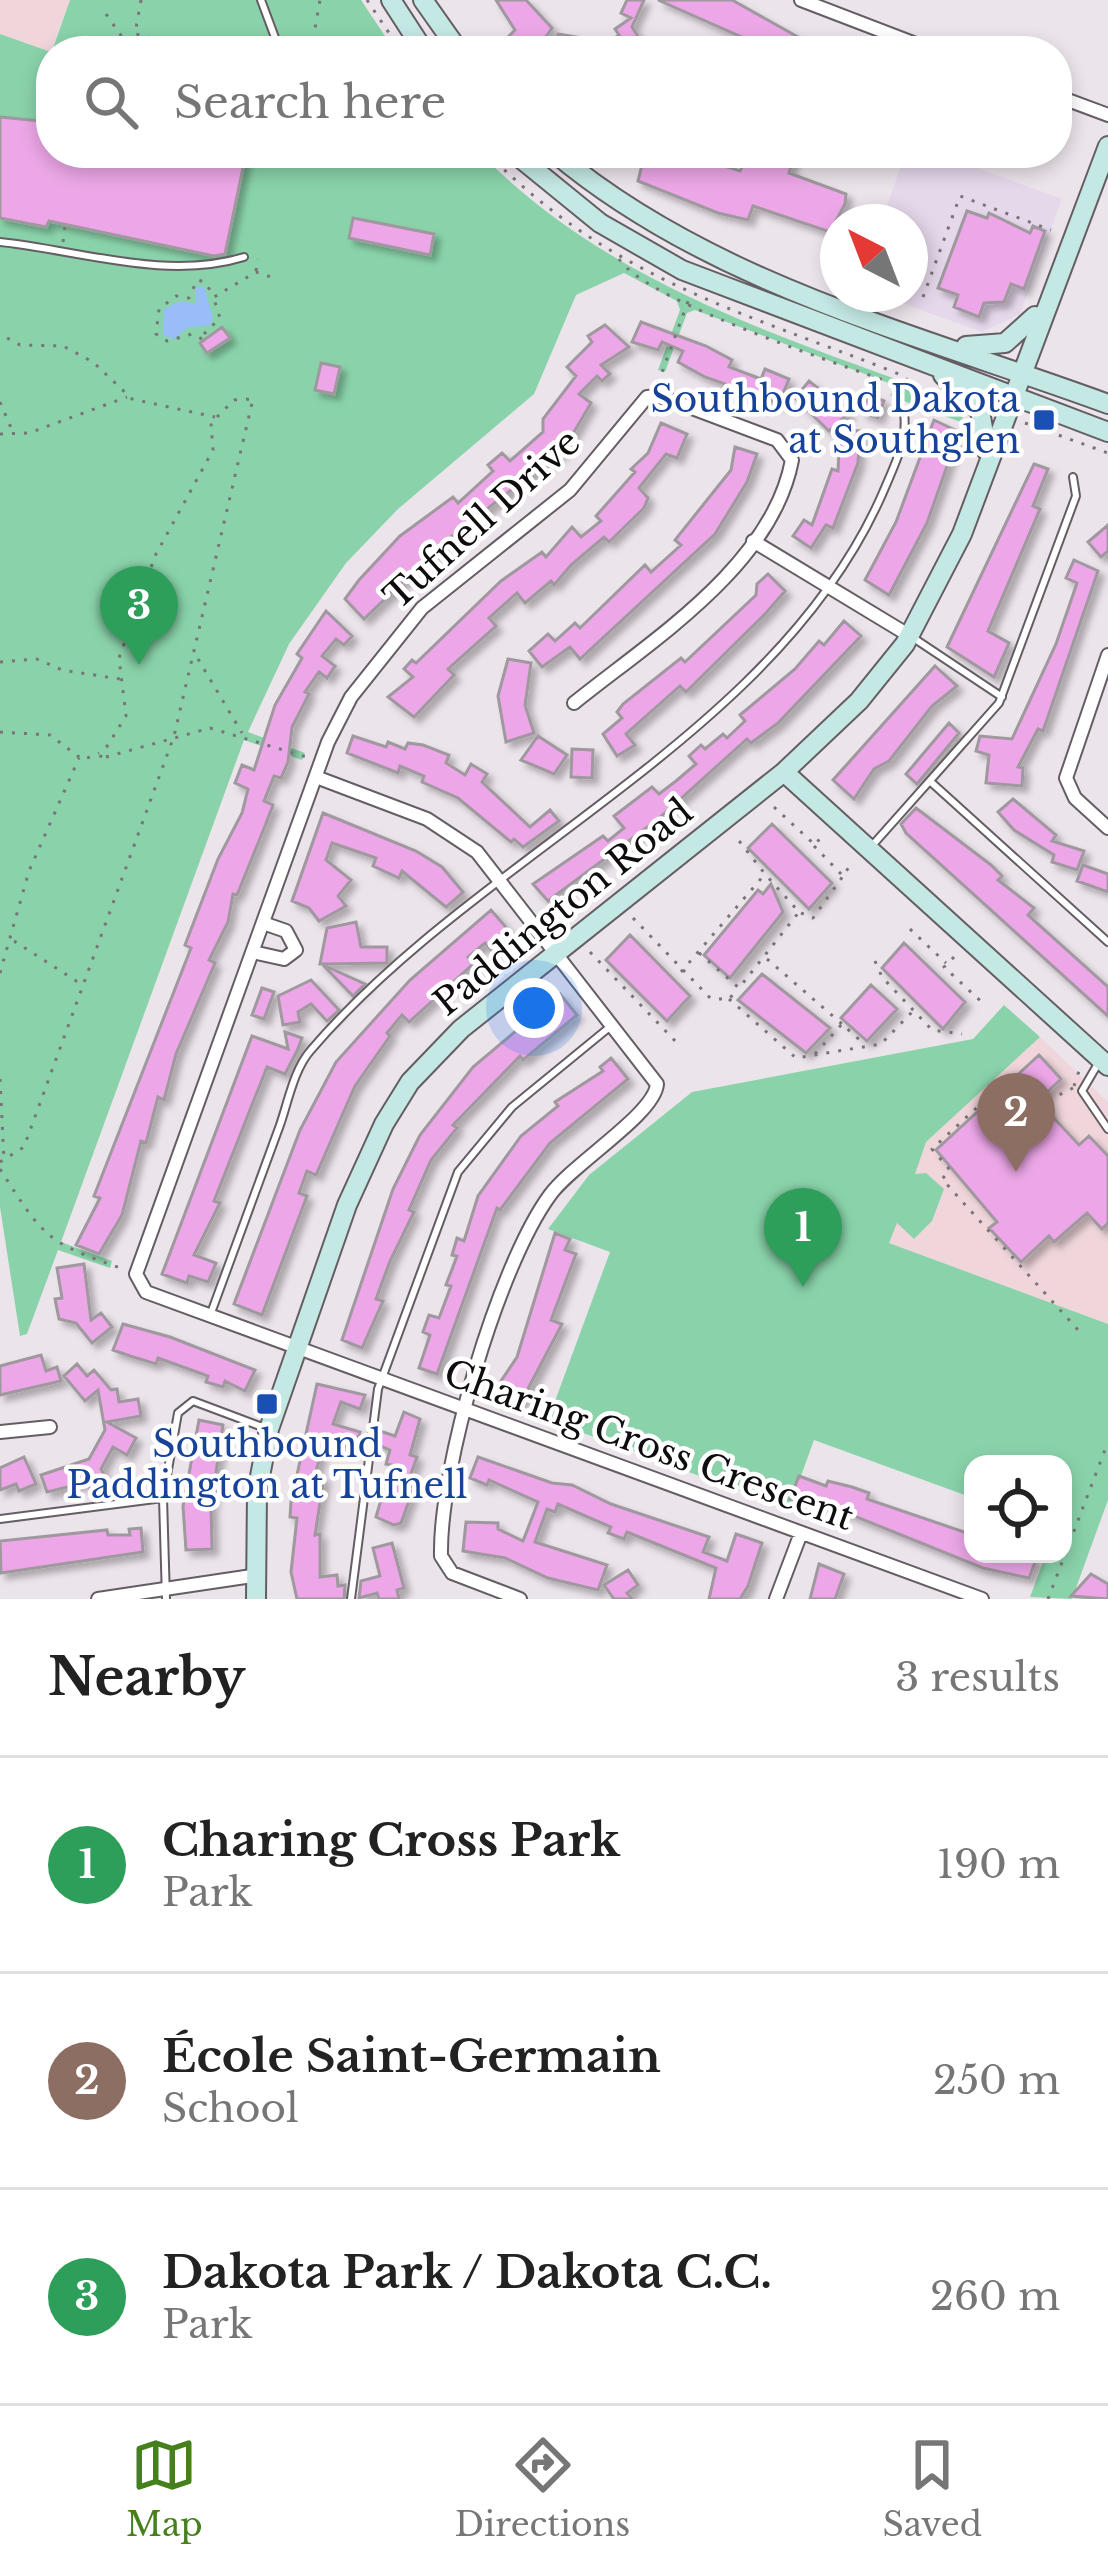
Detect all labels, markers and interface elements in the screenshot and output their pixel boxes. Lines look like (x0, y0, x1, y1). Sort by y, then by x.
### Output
search box (36, 36, 1072, 168)
icon: search (78, 69, 144, 135)
text: Search here (174, 74, 446, 130)
north arrow (820, 204, 928, 312)
place label: Southbound Dakota at Southglen (651, 377, 1020, 463)
marker: Southbound Dakota at Southglen (1031, 407, 1057, 433)
street label: Tufnell Drive (375, 419, 589, 619)
pin: 3 (100, 566, 178, 665)
street label: Paddington Road (425, 789, 701, 1025)
your location (504, 978, 564, 1038)
pin: 2 (977, 1073, 1055, 1172)
pin: 1 (764, 1188, 842, 1287)
street label: Charing Cross Crescent (438, 1350, 860, 1540)
marker: Southbound Paddington at Tufnell (254, 1391, 280, 1417)
place label: Southbound Paddington at Tufnell (66, 1422, 468, 1508)
map controls (964, 1455, 1072, 1563)
button: locate (964, 1455, 1072, 1563)
text: Nearby (48, 1646, 245, 1709)
text: 3 results (895, 1653, 1060, 1702)
text: Charing Cross Park (162, 1812, 620, 1868)
text: 1 (78, 1840, 96, 1889)
text: 190 m (937, 1840, 1060, 1889)
text: Park (162, 1868, 253, 1917)
text: École Saint-Germain (162, 2028, 661, 2084)
text: 2 (74, 2056, 100, 2105)
text: 250 m (933, 2056, 1060, 2105)
text: School (162, 2084, 299, 2133)
text: Dakota Park / Dakota C.C. (162, 2244, 772, 2300)
text: 3 (75, 2272, 99, 2321)
text: 260 m (930, 2272, 1060, 2321)
text: Park (162, 2300, 253, 2349)
tab: Map (126, 2432, 203, 2545)
tab: Directions (455, 2432, 630, 2545)
tab: Saved (882, 2432, 982, 2545)

